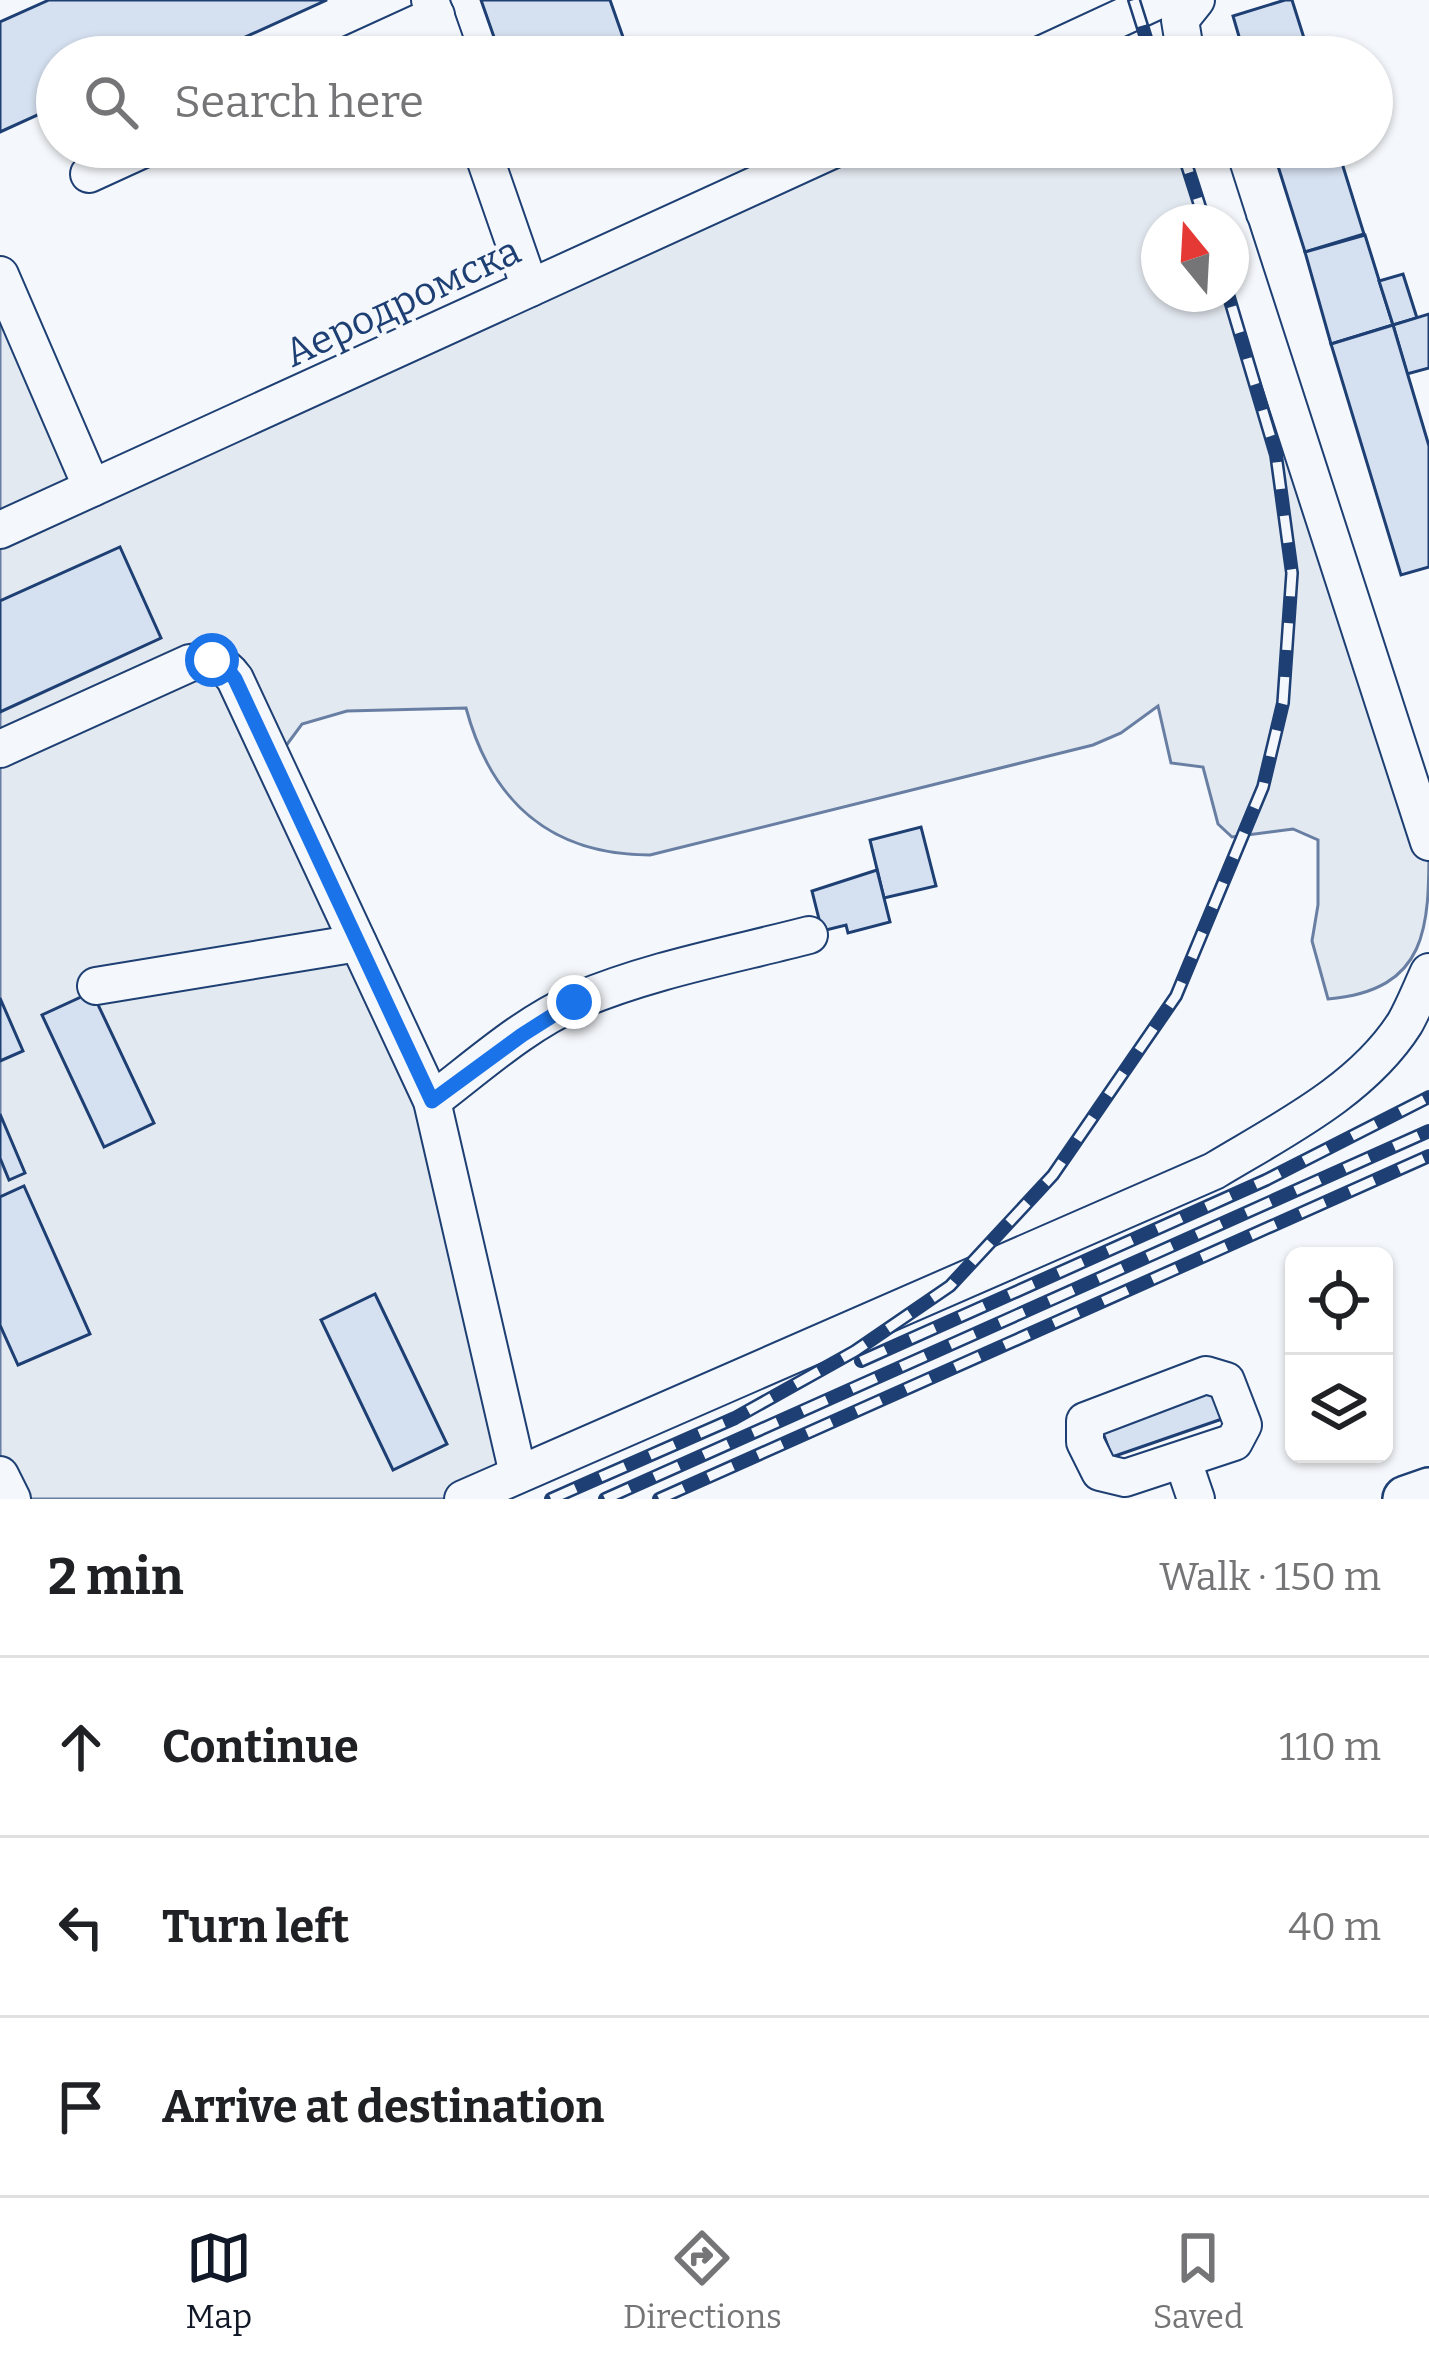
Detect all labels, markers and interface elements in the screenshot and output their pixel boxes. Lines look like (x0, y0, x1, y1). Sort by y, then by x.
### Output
search box (36, 36, 1393, 168)
icon: search (78, 69, 144, 135)
text: Search here (174, 75, 424, 129)
north arrow (1141, 204, 1249, 312)
street label: Аеродромска (277, 227, 528, 377)
route start (185, 633, 239, 687)
route end (547, 975, 601, 1029)
map controls (1285, 1247, 1393, 1463)
button: locate (1285, 1247, 1393, 1355)
button: layers (1285, 1355, 1393, 1463)
text: 2 min (48, 1546, 184, 1608)
text: Walk · 150 m (1159, 1554, 1381, 1600)
icon: ahead (48, 1714, 114, 1780)
text: Continue (162, 1720, 359, 1774)
text: 110 m (1279, 1724, 1381, 1770)
icon: left (48, 1894, 114, 1960)
text: Turn left (162, 1900, 349, 1954)
text: 40 m (1288, 1904, 1381, 1950)
icon: arrive (48, 2074, 114, 2140)
text: Arrive at destination (162, 2080, 604, 2134)
tab: Map (186, 2225, 252, 2337)
tab: Directions (623, 2225, 782, 2337)
tab: Saved (1153, 2225, 1243, 2337)

